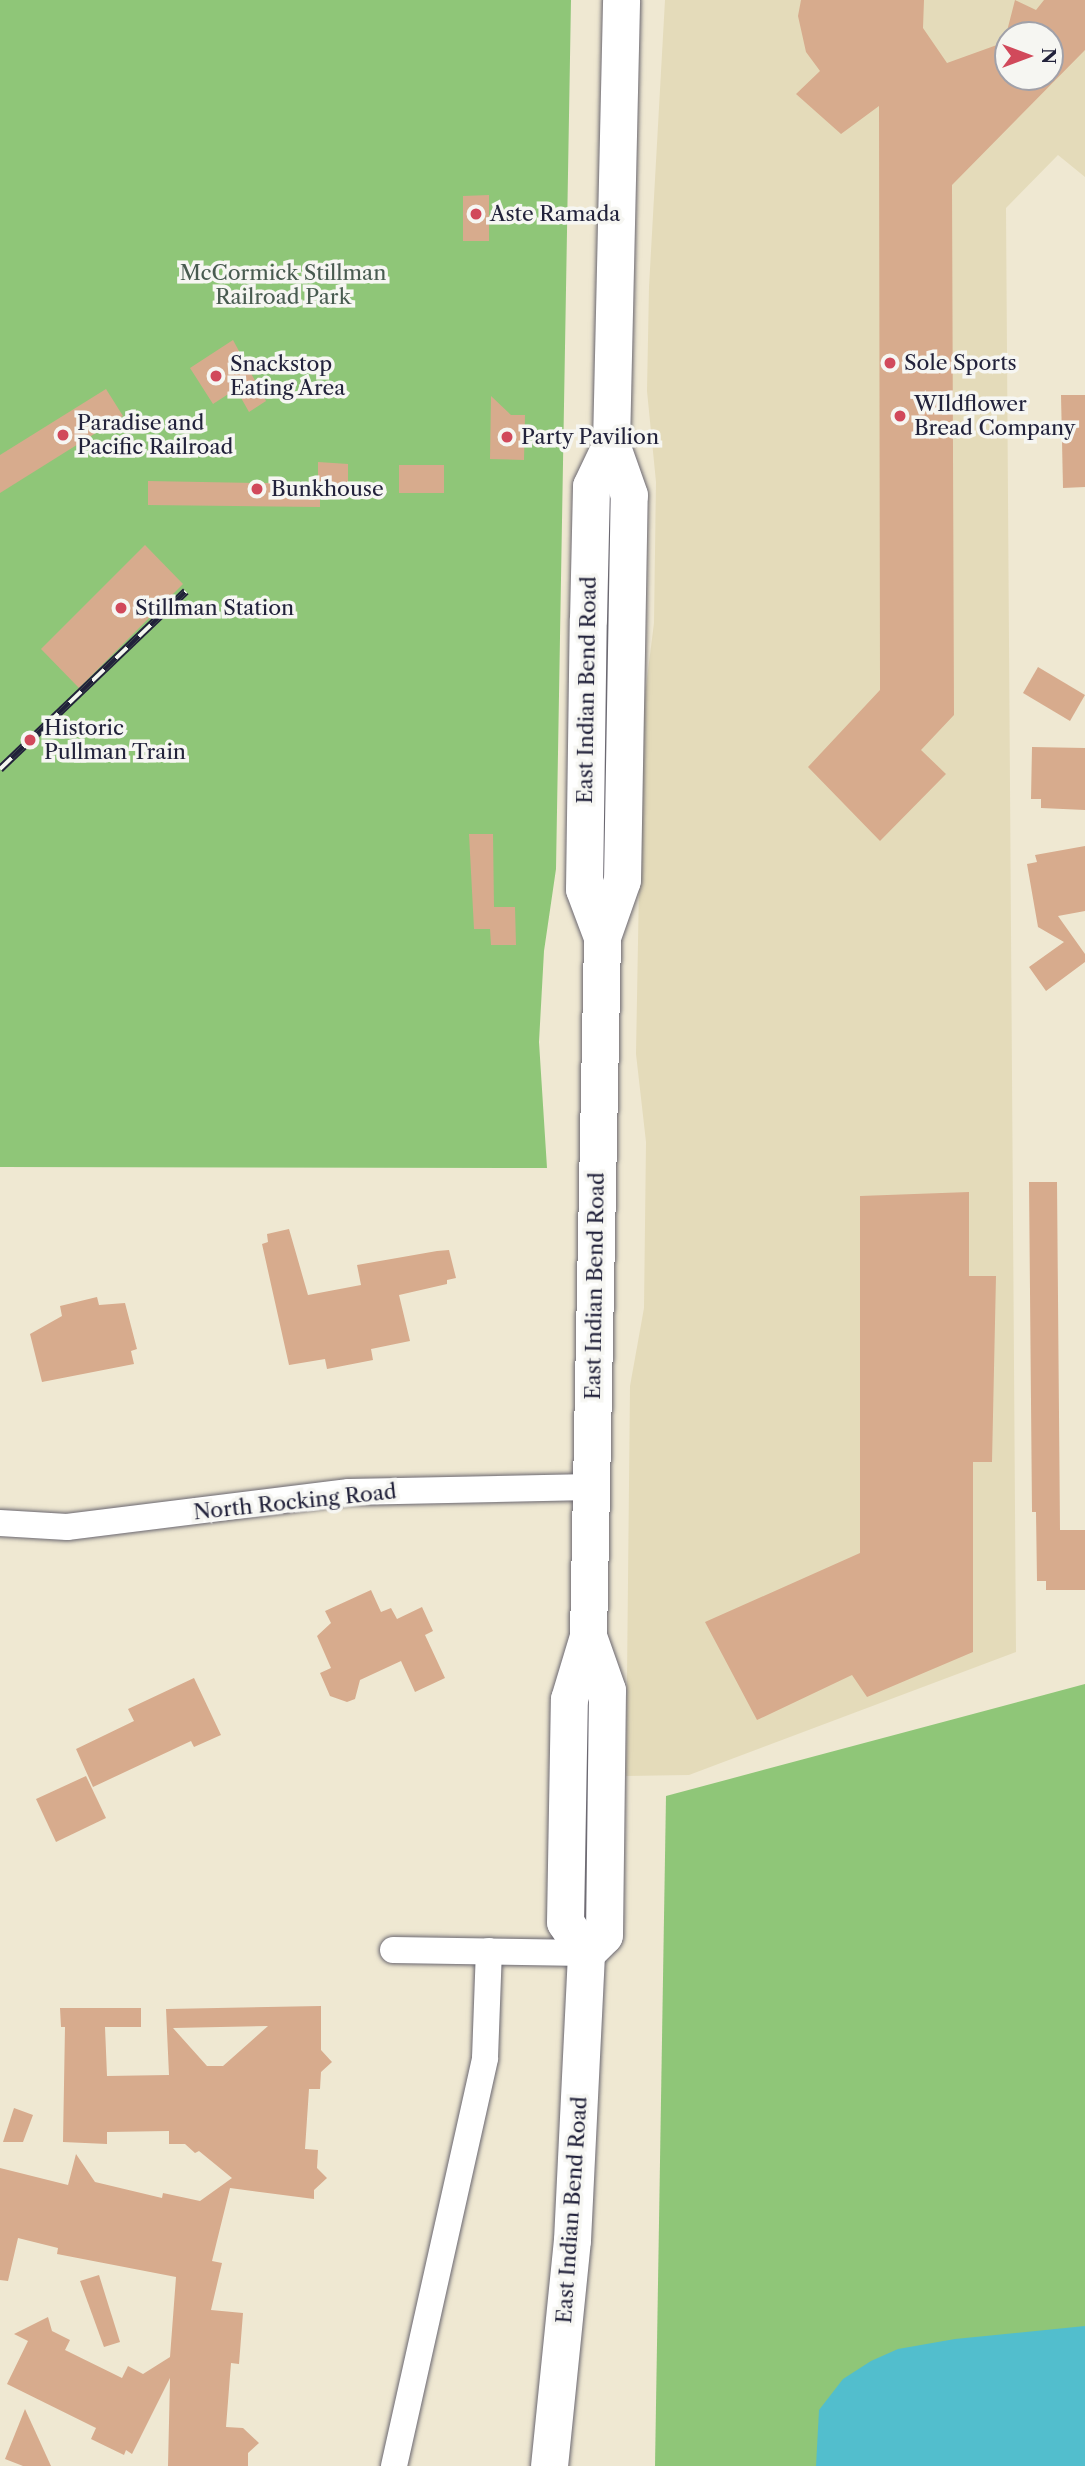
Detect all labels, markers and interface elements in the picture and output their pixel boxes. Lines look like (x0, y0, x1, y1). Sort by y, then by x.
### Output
north arrow (994, 21, 1064, 91)
text: N (1037, 48, 1060, 64)
place label: Aste Ramada (490, 201, 620, 227)
marker: Aste Ramada (468, 206, 484, 222)
park label: McCormick Stillman Railroad Park (179, 260, 387, 310)
place label: Sole Sports (904, 350, 1017, 376)
place label: Snackstop Eating Area (230, 351, 346, 401)
marker: Sole Sports (882, 355, 898, 371)
marker: Snackstop Eating Area (208, 368, 224, 384)
place label: WIldflower Bread Company (914, 391, 1075, 441)
marker: WIldflower Bread Company (892, 408, 908, 424)
place label: Paradise and Pacific Railroad (77, 410, 233, 460)
place label: Party Pavilion (521, 424, 660, 450)
marker: Paradise and Pacific Railroad (55, 427, 71, 443)
marker: Party Pavilion (499, 429, 515, 445)
place label: Bunkhouse (271, 476, 384, 502)
marker: Bunkhouse (249, 481, 265, 497)
street label: East Indian Bend Road (572, 576, 602, 804)
place label: Stillman Station (135, 595, 294, 621)
marker: Stillman Station (113, 600, 129, 616)
place label: Historic Pullman Train (44, 715, 186, 765)
marker: Historic Pullman Train (22, 732, 38, 748)
street label: East Indian Bend Road (580, 1172, 610, 1400)
street label: North Rocking Road (192, 1479, 398, 1525)
street label: East Indian Bend Road (551, 2096, 593, 2324)

